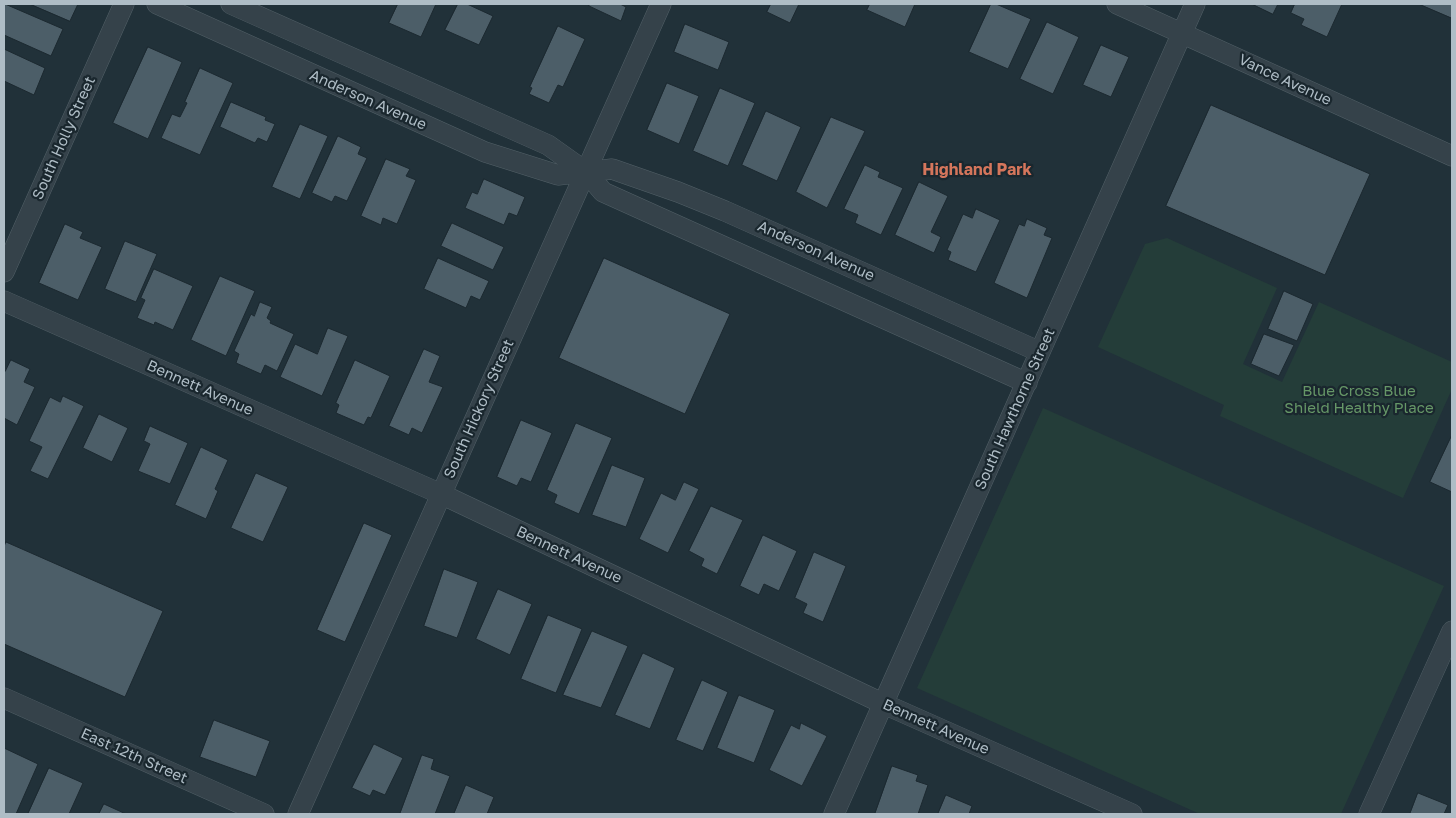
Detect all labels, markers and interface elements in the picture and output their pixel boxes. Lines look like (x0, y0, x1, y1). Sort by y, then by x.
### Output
street label: Vance Avenue (1236, 51, 1334, 109)
street label: Anderson Avenue (307, 66, 429, 134)
street label: South Holly Street (29, 74, 99, 202)
district label: Highland Park (922, 160, 1032, 180)
street label: Anderson Avenue (755, 217, 877, 285)
street label: South Hawthorne Street (971, 325, 1059, 493)
street label: South Hickory Street (440, 337, 518, 481)
street label: Bennett Avenue (144, 357, 256, 419)
park label: Blue Cross Blue Shield Healthy Place (1284, 382, 1434, 417)
street label: Bennett Avenue (513, 523, 625, 587)
street label: Bennett Avenue (880, 696, 992, 758)
street label: East 12th Street (78, 724, 190, 788)

